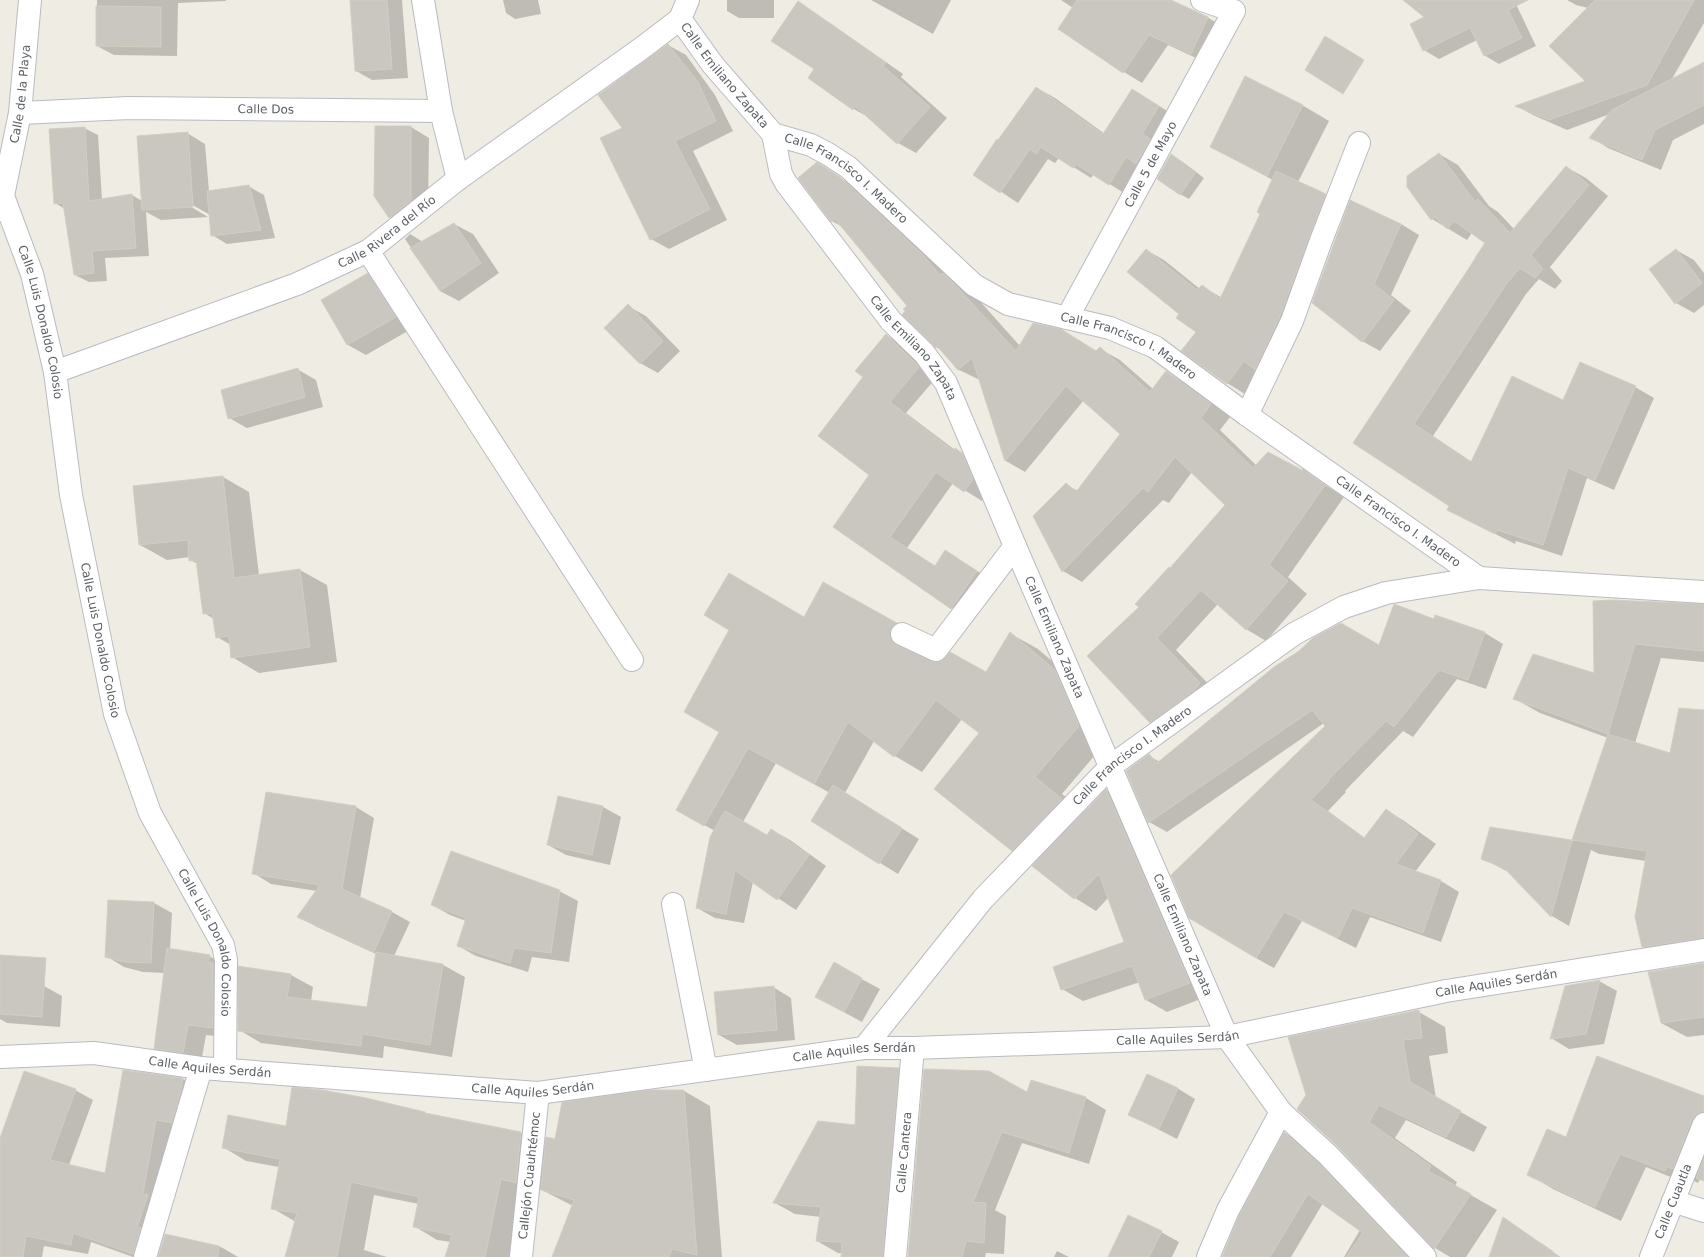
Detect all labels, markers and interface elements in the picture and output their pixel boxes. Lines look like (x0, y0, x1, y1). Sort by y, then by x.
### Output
street label: Calle Emiliano Zapata (678, 20, 772, 131)
street label: Calle de la Playa (7, 44, 33, 145)
street label: Calle Dos (238, 102, 294, 117)
street label: Calle 5 de Mayo (1122, 119, 1180, 210)
street label: Calle Francisco I. Madero (783, 131, 911, 226)
street label: Calle Rivera del Río (336, 193, 439, 271)
street label: Calle Luis Donaldo Colosio (15, 243, 65, 400)
street label: Calle Emiliano Zapata (867, 293, 960, 402)
street label: Calle Francisco I. Madero (1059, 310, 1199, 382)
street label: Calle Francisco I. Madero (1333, 472, 1463, 570)
street label: Calle Luis Donaldo Colosio (78, 561, 123, 720)
street label: Calle Emiliano Zapata (1022, 574, 1087, 700)
street label: Calle Francisco I. Madero (1070, 703, 1194, 808)
street label: Calle Luis Donaldo Colosio (175, 866, 233, 1017)
street label: Calle Emiliano Zapata (1150, 871, 1215, 998)
street label: Calle Aquiles Serdán (1434, 966, 1558, 1000)
street label: Calle Aquiles Serdán (1116, 1028, 1241, 1048)
street label: Calle Aquiles Serdán (792, 1041, 916, 1065)
street label: Calle Aquiles Serdán (148, 1054, 272, 1080)
street label: Calle Aquiles Serdán (471, 1078, 595, 1100)
street label: Callejón Cuauhtémoc (516, 1111, 543, 1240)
street label: Calle Cantera (894, 1111, 914, 1194)
street label: Calle Cuautla (1652, 1161, 1695, 1241)

